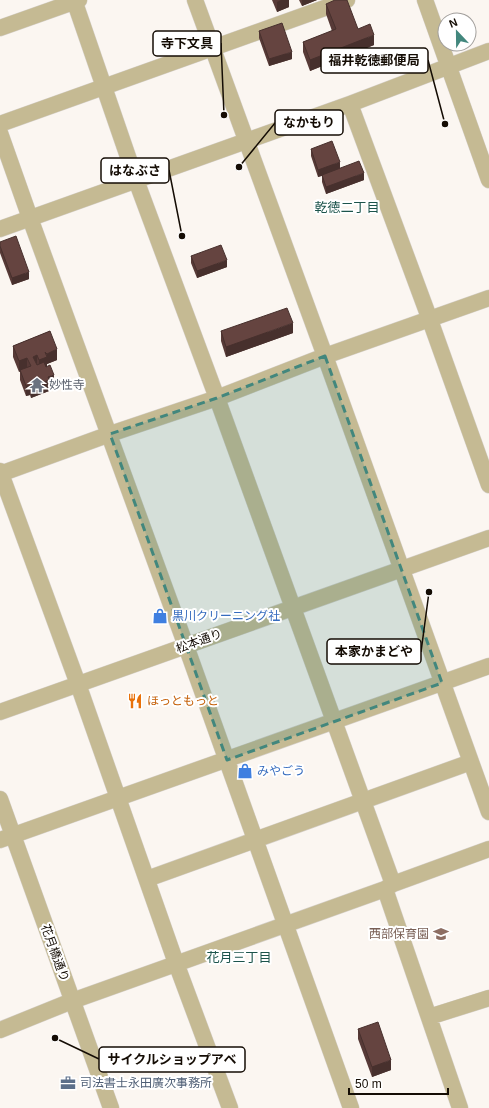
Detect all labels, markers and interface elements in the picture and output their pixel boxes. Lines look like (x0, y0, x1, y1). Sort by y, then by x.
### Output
north arrow (437, 12, 477, 52)
text: N (447, 16, 459, 30)
callout: 寺下文具 (153, 31, 221, 56)
text: 寺下文具 (161, 36, 213, 51)
callout: 福井乾徳郵便局 (321, 48, 428, 73)
text: 福井乾徳郵便局 (328, 53, 420, 68)
callout: なかもり (275, 110, 343, 135)
text: なかもり (283, 115, 335, 130)
callout: はなぶさ (101, 158, 169, 183)
text: はなぶさ (109, 163, 161, 178)
district label: 乾徳二丁目 (314, 200, 380, 215)
temple icon: 妙性寺 (28, 376, 46, 394)
place label: 妙性寺 (49, 378, 85, 392)
shop icon: 黒川クリーニング社 (151, 607, 169, 625)
place label: 黒川クリーニング社 (172, 609, 280, 623)
street label: 松本通り (174, 626, 224, 656)
callout: 本家かまどや (327, 639, 421, 664)
text: 本家かまどや (335, 644, 413, 659)
restaurant icon: ほっともっと (126, 692, 144, 710)
place label: ほっともっと (147, 694, 219, 708)
shop icon: みやごう (236, 762, 254, 780)
place label: みやごう (257, 764, 305, 778)
street label: 花月橋通り (38, 922, 72, 984)
school or university icon: 西部保育園 (432, 925, 450, 943)
place label: 西部保育園 (369, 927, 429, 941)
district label: 花月三丁目 (206, 950, 272, 965)
callout: サイクルショップアベ (99, 1047, 245, 1072)
text: サイクルショップアベ (107, 1052, 237, 1067)
scale bar (349, 1070, 448, 1096)
office icon: 司法書士永田廣次事務所 (59, 1074, 77, 1092)
place label: 司法書士永田廣次事務所 (80, 1076, 212, 1090)
text: 50 m (355, 1077, 382, 1091)

